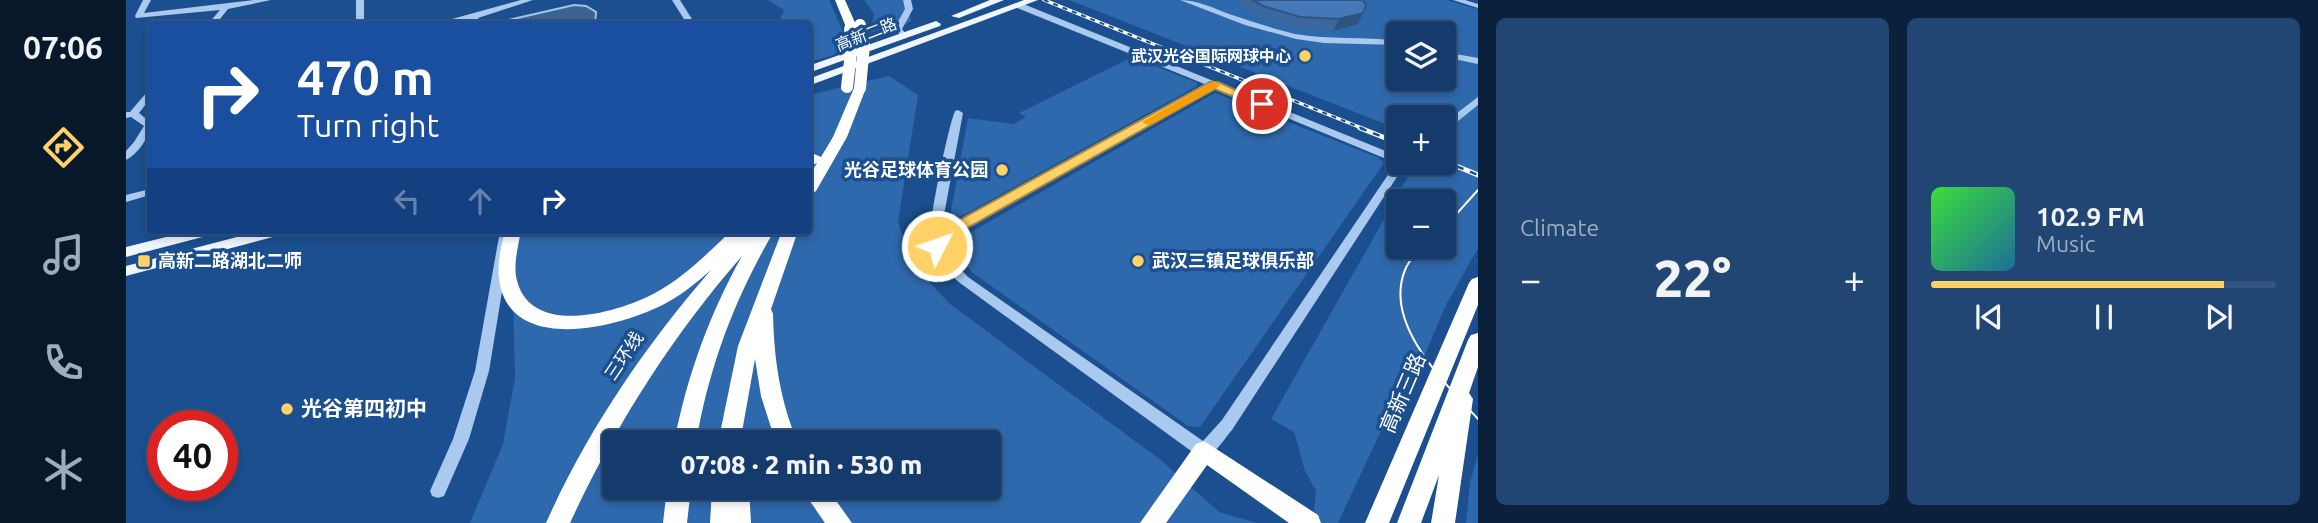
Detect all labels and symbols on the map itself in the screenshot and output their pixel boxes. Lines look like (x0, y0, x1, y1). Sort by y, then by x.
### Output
street label: 高新二路 (833, 14, 899, 54)
place label: 武汉光谷国际网球中心 (1131, 47, 1291, 65)
marker: 武汉光谷国际网球中心 (1297, 48, 1313, 64)
pin (1232, 74, 1292, 134)
place label: 光谷足球体育公园 (844, 159, 988, 179)
marker: 光谷足球体育公园 (994, 162, 1010, 178)
position arrow (900, 209, 974, 283)
place label: 高新二路湖北二师 (158, 250, 302, 270)
place label: 武汉三镇足球俱乐部 (1152, 250, 1314, 270)
marker: 高新二路湖北二师 (136, 253, 152, 269)
marker: 武汉三镇足球俱乐部 (1130, 253, 1146, 269)
street label: 三环线 (600, 327, 647, 383)
street label: 高新三路 (1375, 349, 1430, 436)
place label: 光谷第四初中 (301, 396, 427, 420)
marker: 光谷第四初中 (279, 401, 295, 417)
speed limit sign: 40 (147, 410, 238, 501)

